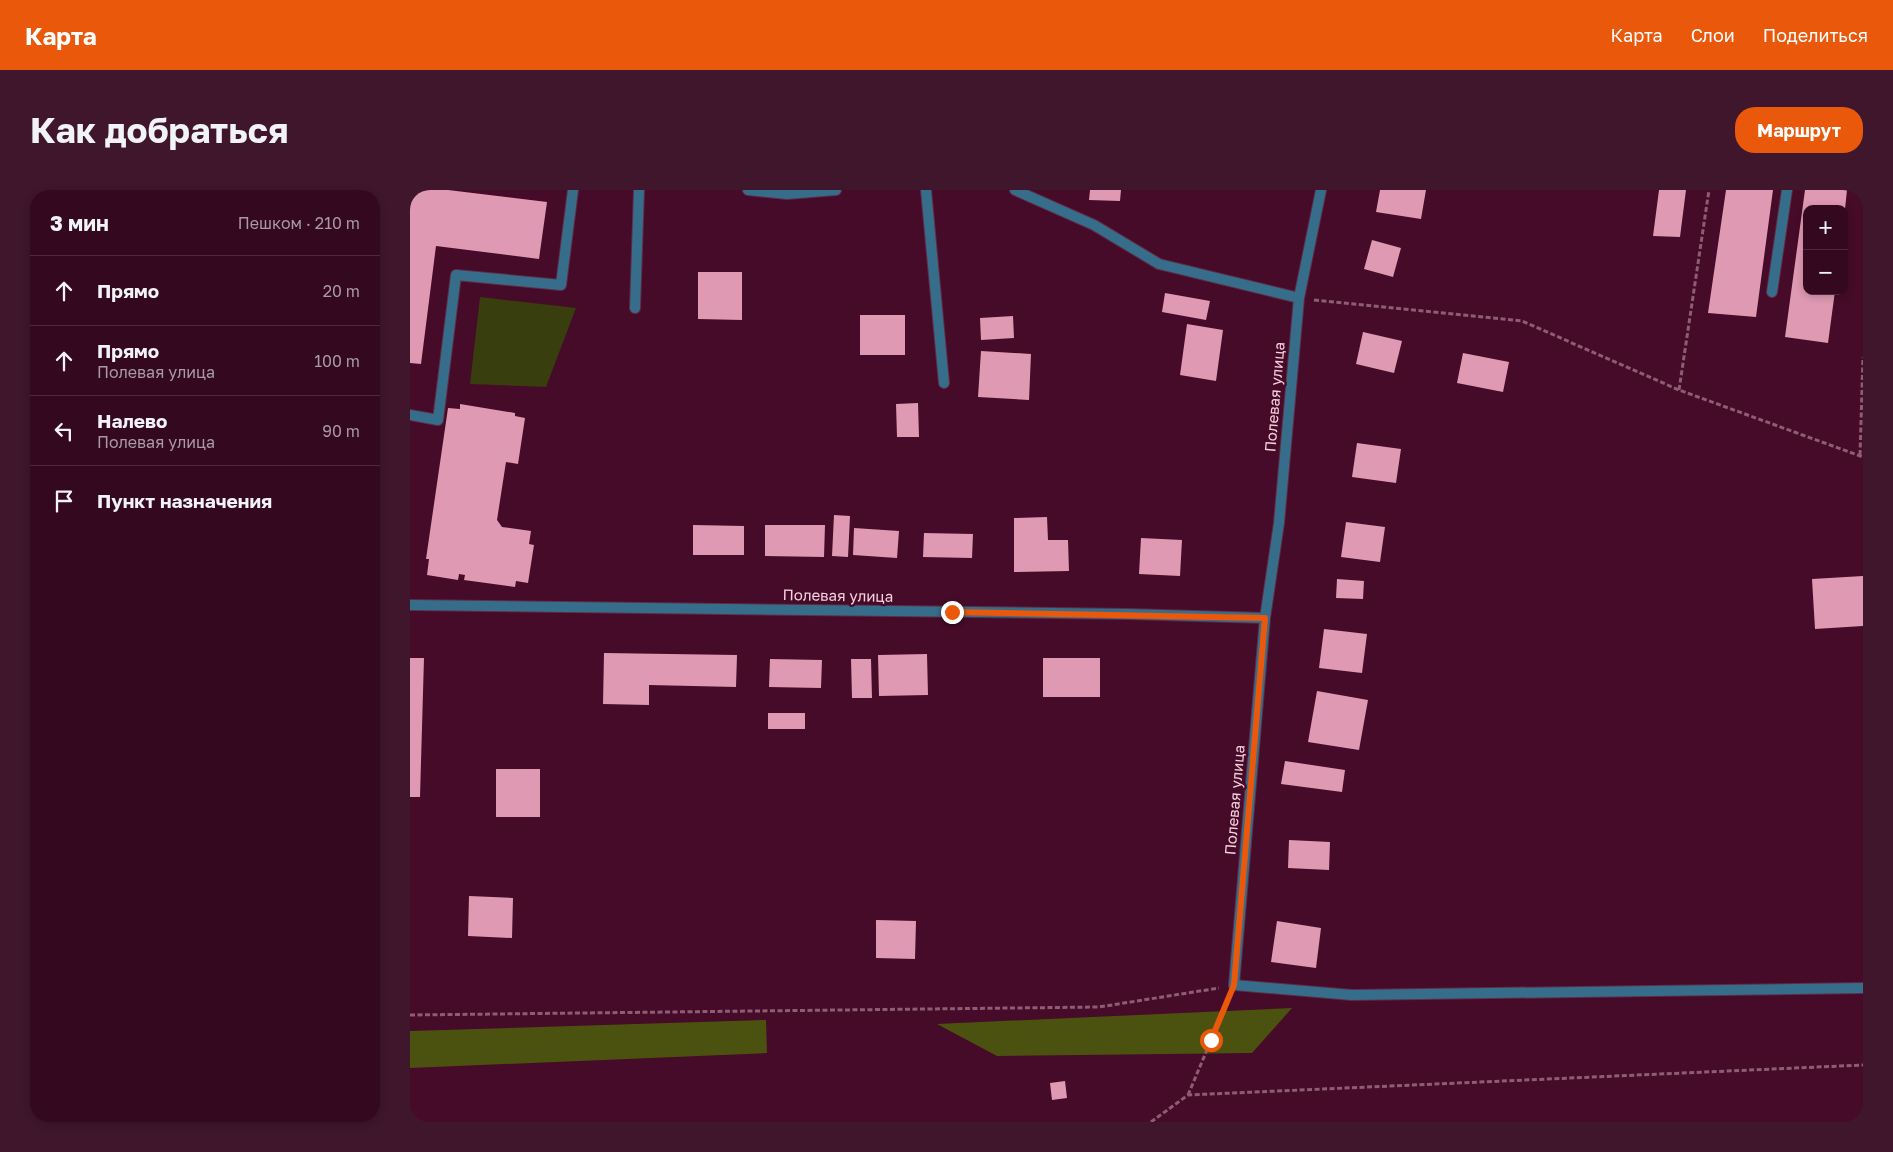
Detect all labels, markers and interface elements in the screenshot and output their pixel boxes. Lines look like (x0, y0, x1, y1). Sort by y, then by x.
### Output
text: Карта (25, 21, 97, 50)
text: Карта (1611, 24, 1663, 46)
text: Слои (1691, 24, 1735, 46)
text: Поделиться (1763, 24, 1868, 46)
button: Маршрут (1735, 107, 1863, 153)
text: Как добраться (30, 109, 288, 151)
map controls (1803, 205, 1848, 295)
button: + (1803, 205, 1848, 250)
text: 3 мин (50, 210, 109, 236)
text: Пешком · 210 m (238, 213, 360, 233)
button: − (1803, 250, 1848, 295)
icon: ahead (50, 277, 78, 305)
text: Прямо (97, 279, 159, 302)
text: 20 m (323, 281, 360, 301)
text: Прямо (97, 339, 159, 362)
street label: Полевая улица (1260, 341, 1288, 453)
icon: ahead (50, 347, 78, 375)
text: 100 m (314, 351, 360, 371)
text: Полевая улица (97, 362, 215, 382)
text: Налево (97, 409, 167, 432)
icon: left (50, 417, 78, 445)
text: 90 m (322, 421, 360, 441)
text: Полевая улица (97, 432, 215, 452)
icon: arrive (50, 487, 78, 515)
text: Пункт назначения (97, 489, 272, 512)
street label: Полевая улица (782, 585, 894, 605)
route end (941, 601, 964, 624)
street label: Полевая улица (1220, 744, 1248, 856)
route start (1200, 1029, 1223, 1052)

